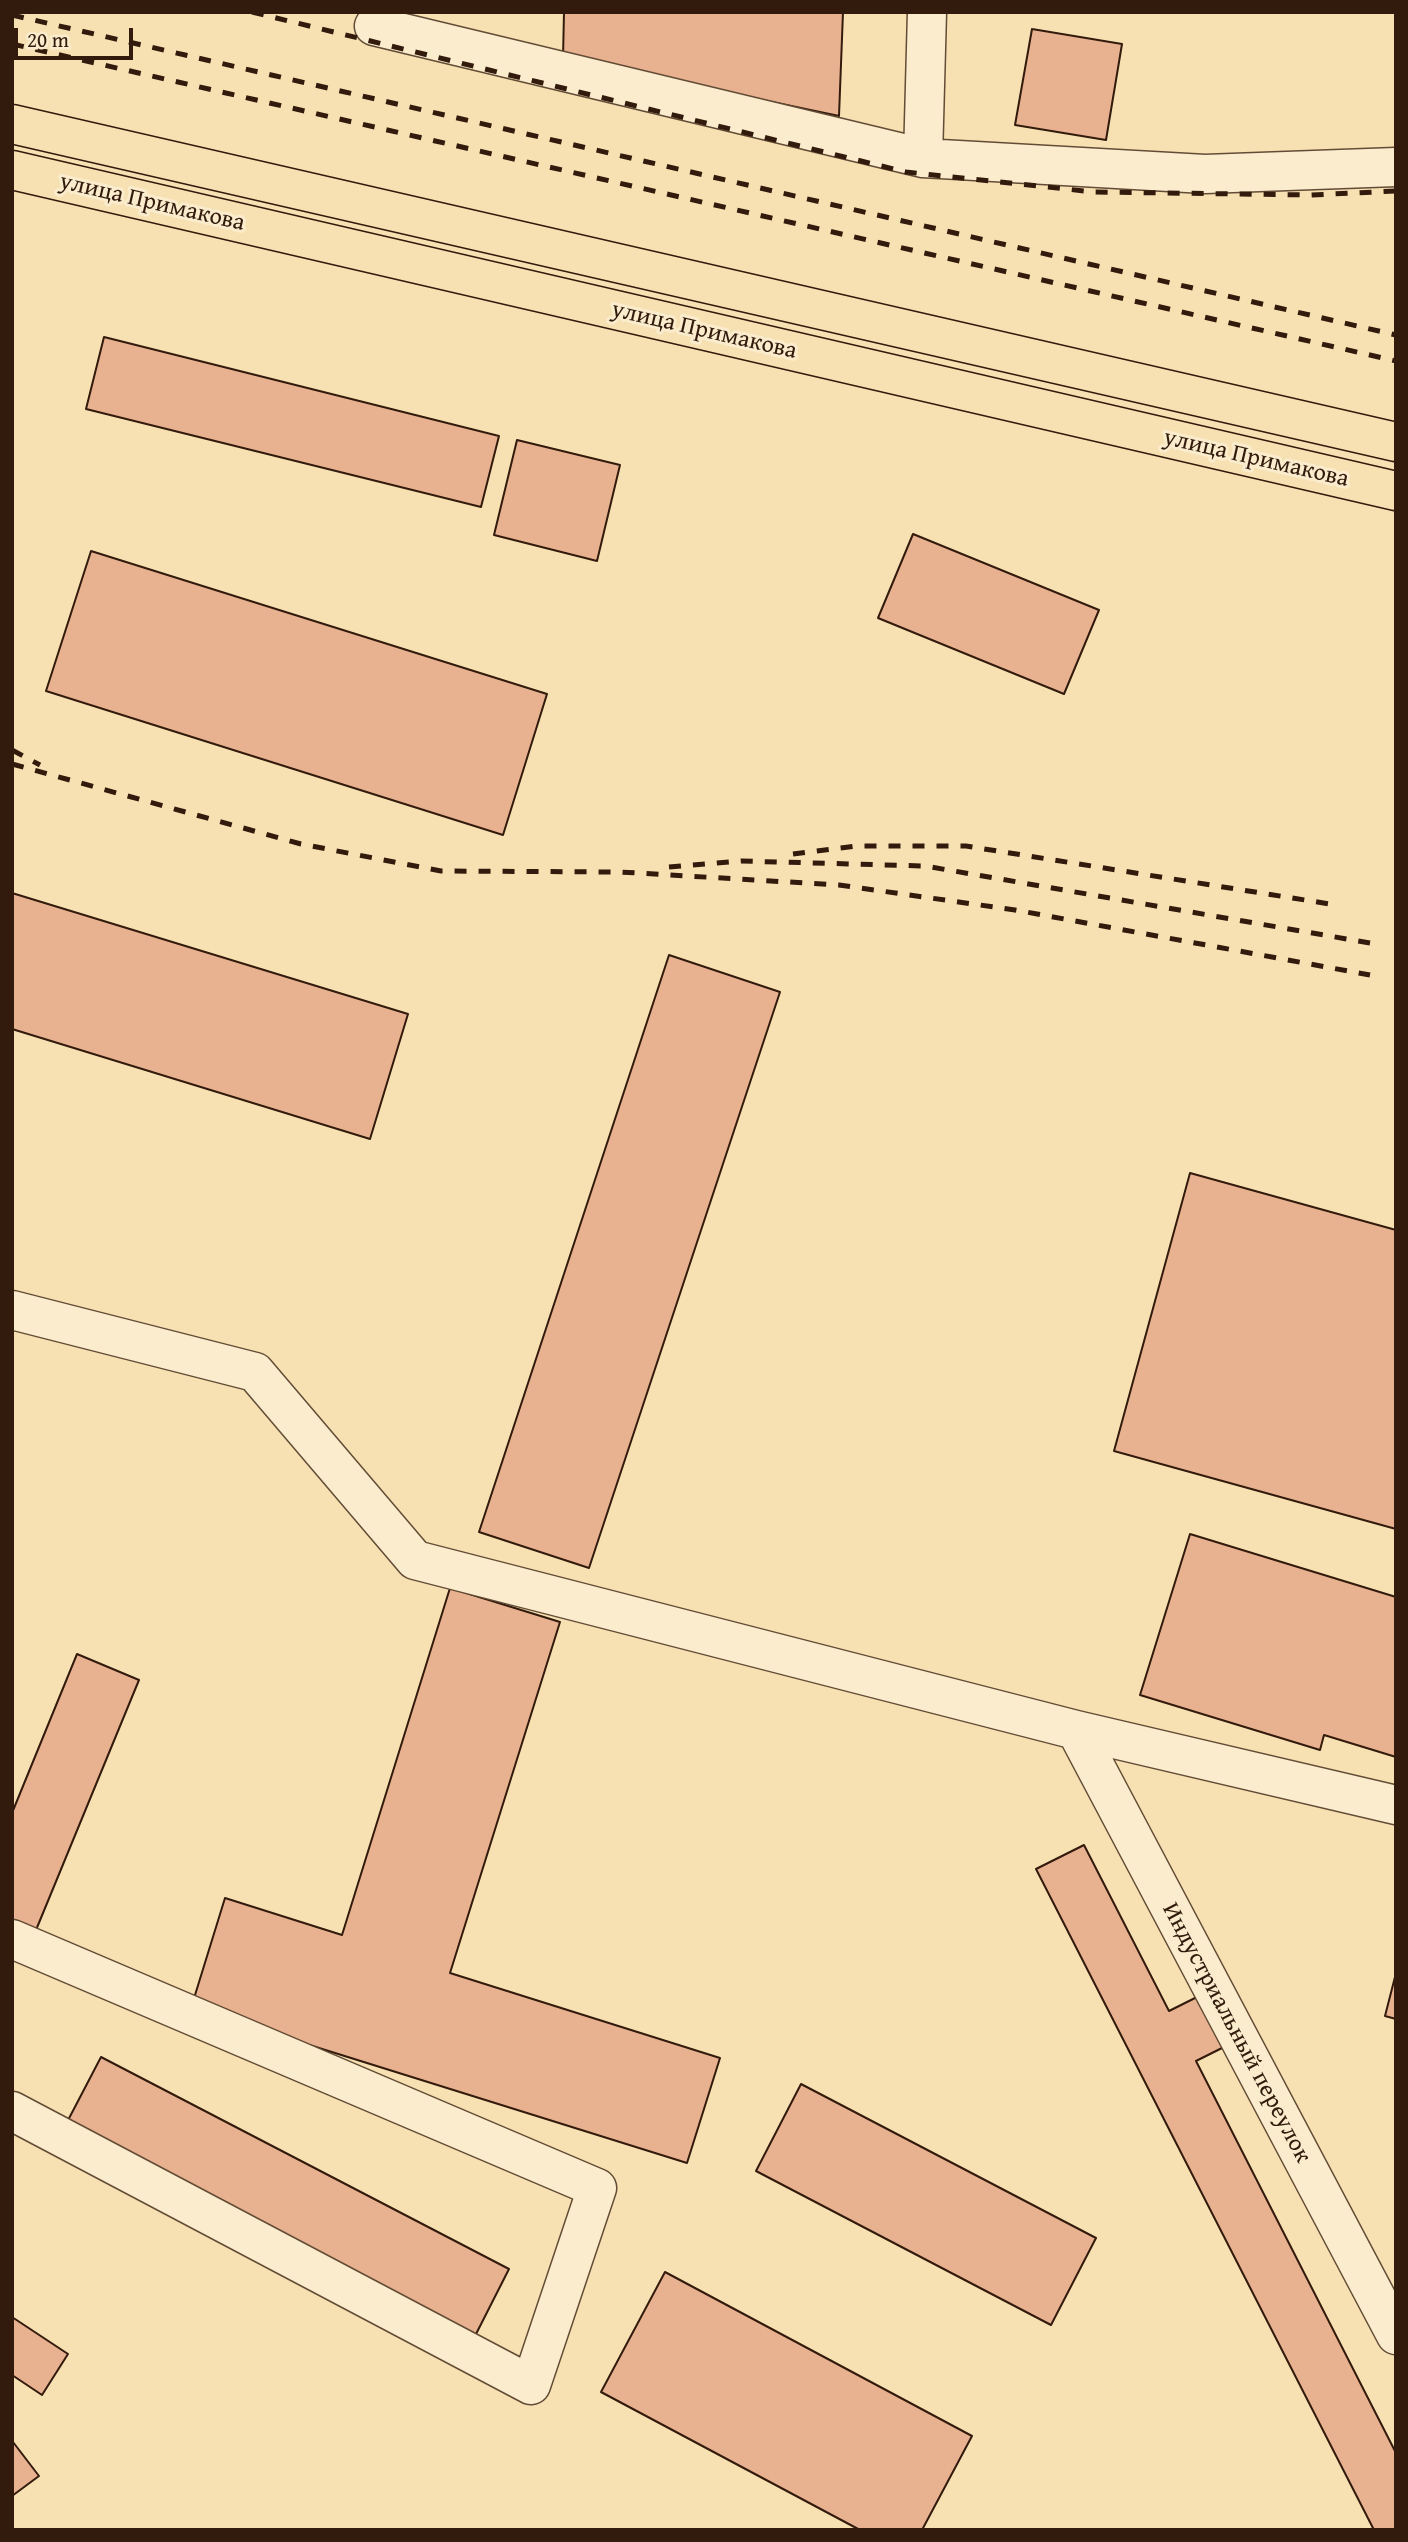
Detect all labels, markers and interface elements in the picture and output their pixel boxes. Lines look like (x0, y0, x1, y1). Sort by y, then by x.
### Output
scale bar (18, 14, 136, 58)
text: 20 m (27, 24, 69, 55)
street label: улица Примакова (57, 168, 247, 238)
street label: улица Примакова (609, 296, 799, 366)
street label: улица Примакова (1161, 424, 1351, 494)
street label: Индустриальный переулок (1155, 1898, 1317, 2168)

